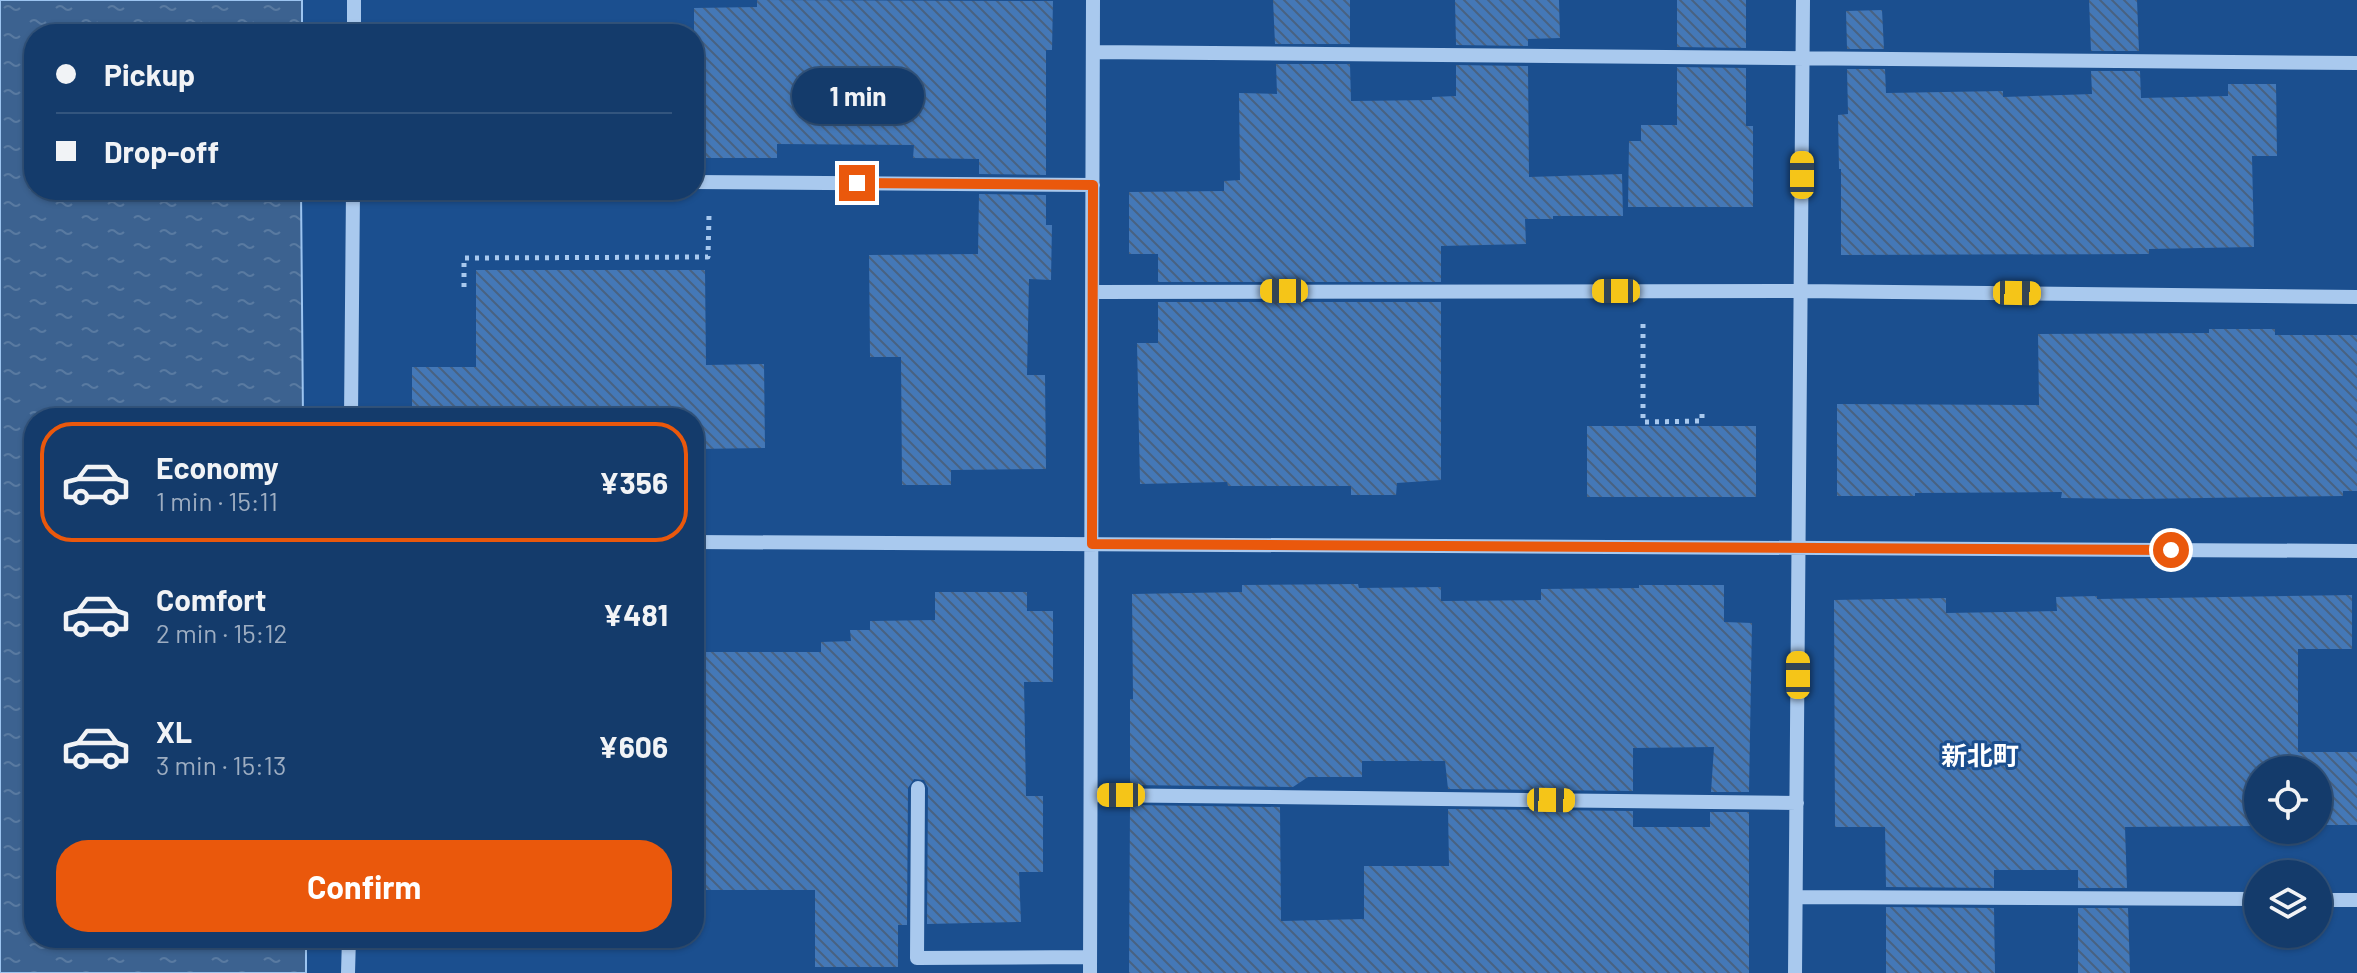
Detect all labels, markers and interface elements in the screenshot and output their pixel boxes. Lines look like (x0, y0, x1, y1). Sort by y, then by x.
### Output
text: Pickup (104, 56, 195, 92)
callout: 1 min (791, 67, 923, 123)
text: 1 min (830, 80, 886, 111)
text: Drop-off (104, 133, 219, 169)
car (1790, 151, 1814, 199)
route end (839, 165, 875, 201)
car (1260, 279, 1308, 303)
car (1592, 279, 1640, 303)
car (1993, 281, 2041, 305)
icon: car (60, 446, 132, 518)
text: Economy (156, 449, 279, 485)
text: ¥356 (599, 464, 668, 500)
text: 1 min · 15:11 (156, 485, 278, 516)
route start (2153, 532, 2189, 568)
icon: car (60, 578, 132, 650)
text: Comfort (156, 581, 266, 617)
text: ¥481 (603, 596, 668, 632)
text: 2 min · 15:12 (156, 617, 287, 648)
car (1786, 651, 1810, 699)
icon: car (60, 710, 132, 782)
text: XL (156, 713, 192, 749)
text: ¥606 (598, 728, 668, 764)
district label: 新北町 (1941, 739, 2019, 770)
text: 3 min · 15:13 (156, 749, 286, 780)
map controls (2244, 756, 2332, 948)
button: locate (2244, 756, 2332, 844)
car (1097, 783, 1145, 807)
car (1527, 788, 1575, 812)
button: Confirm (56, 840, 672, 932)
button: layers (2244, 860, 2332, 948)

